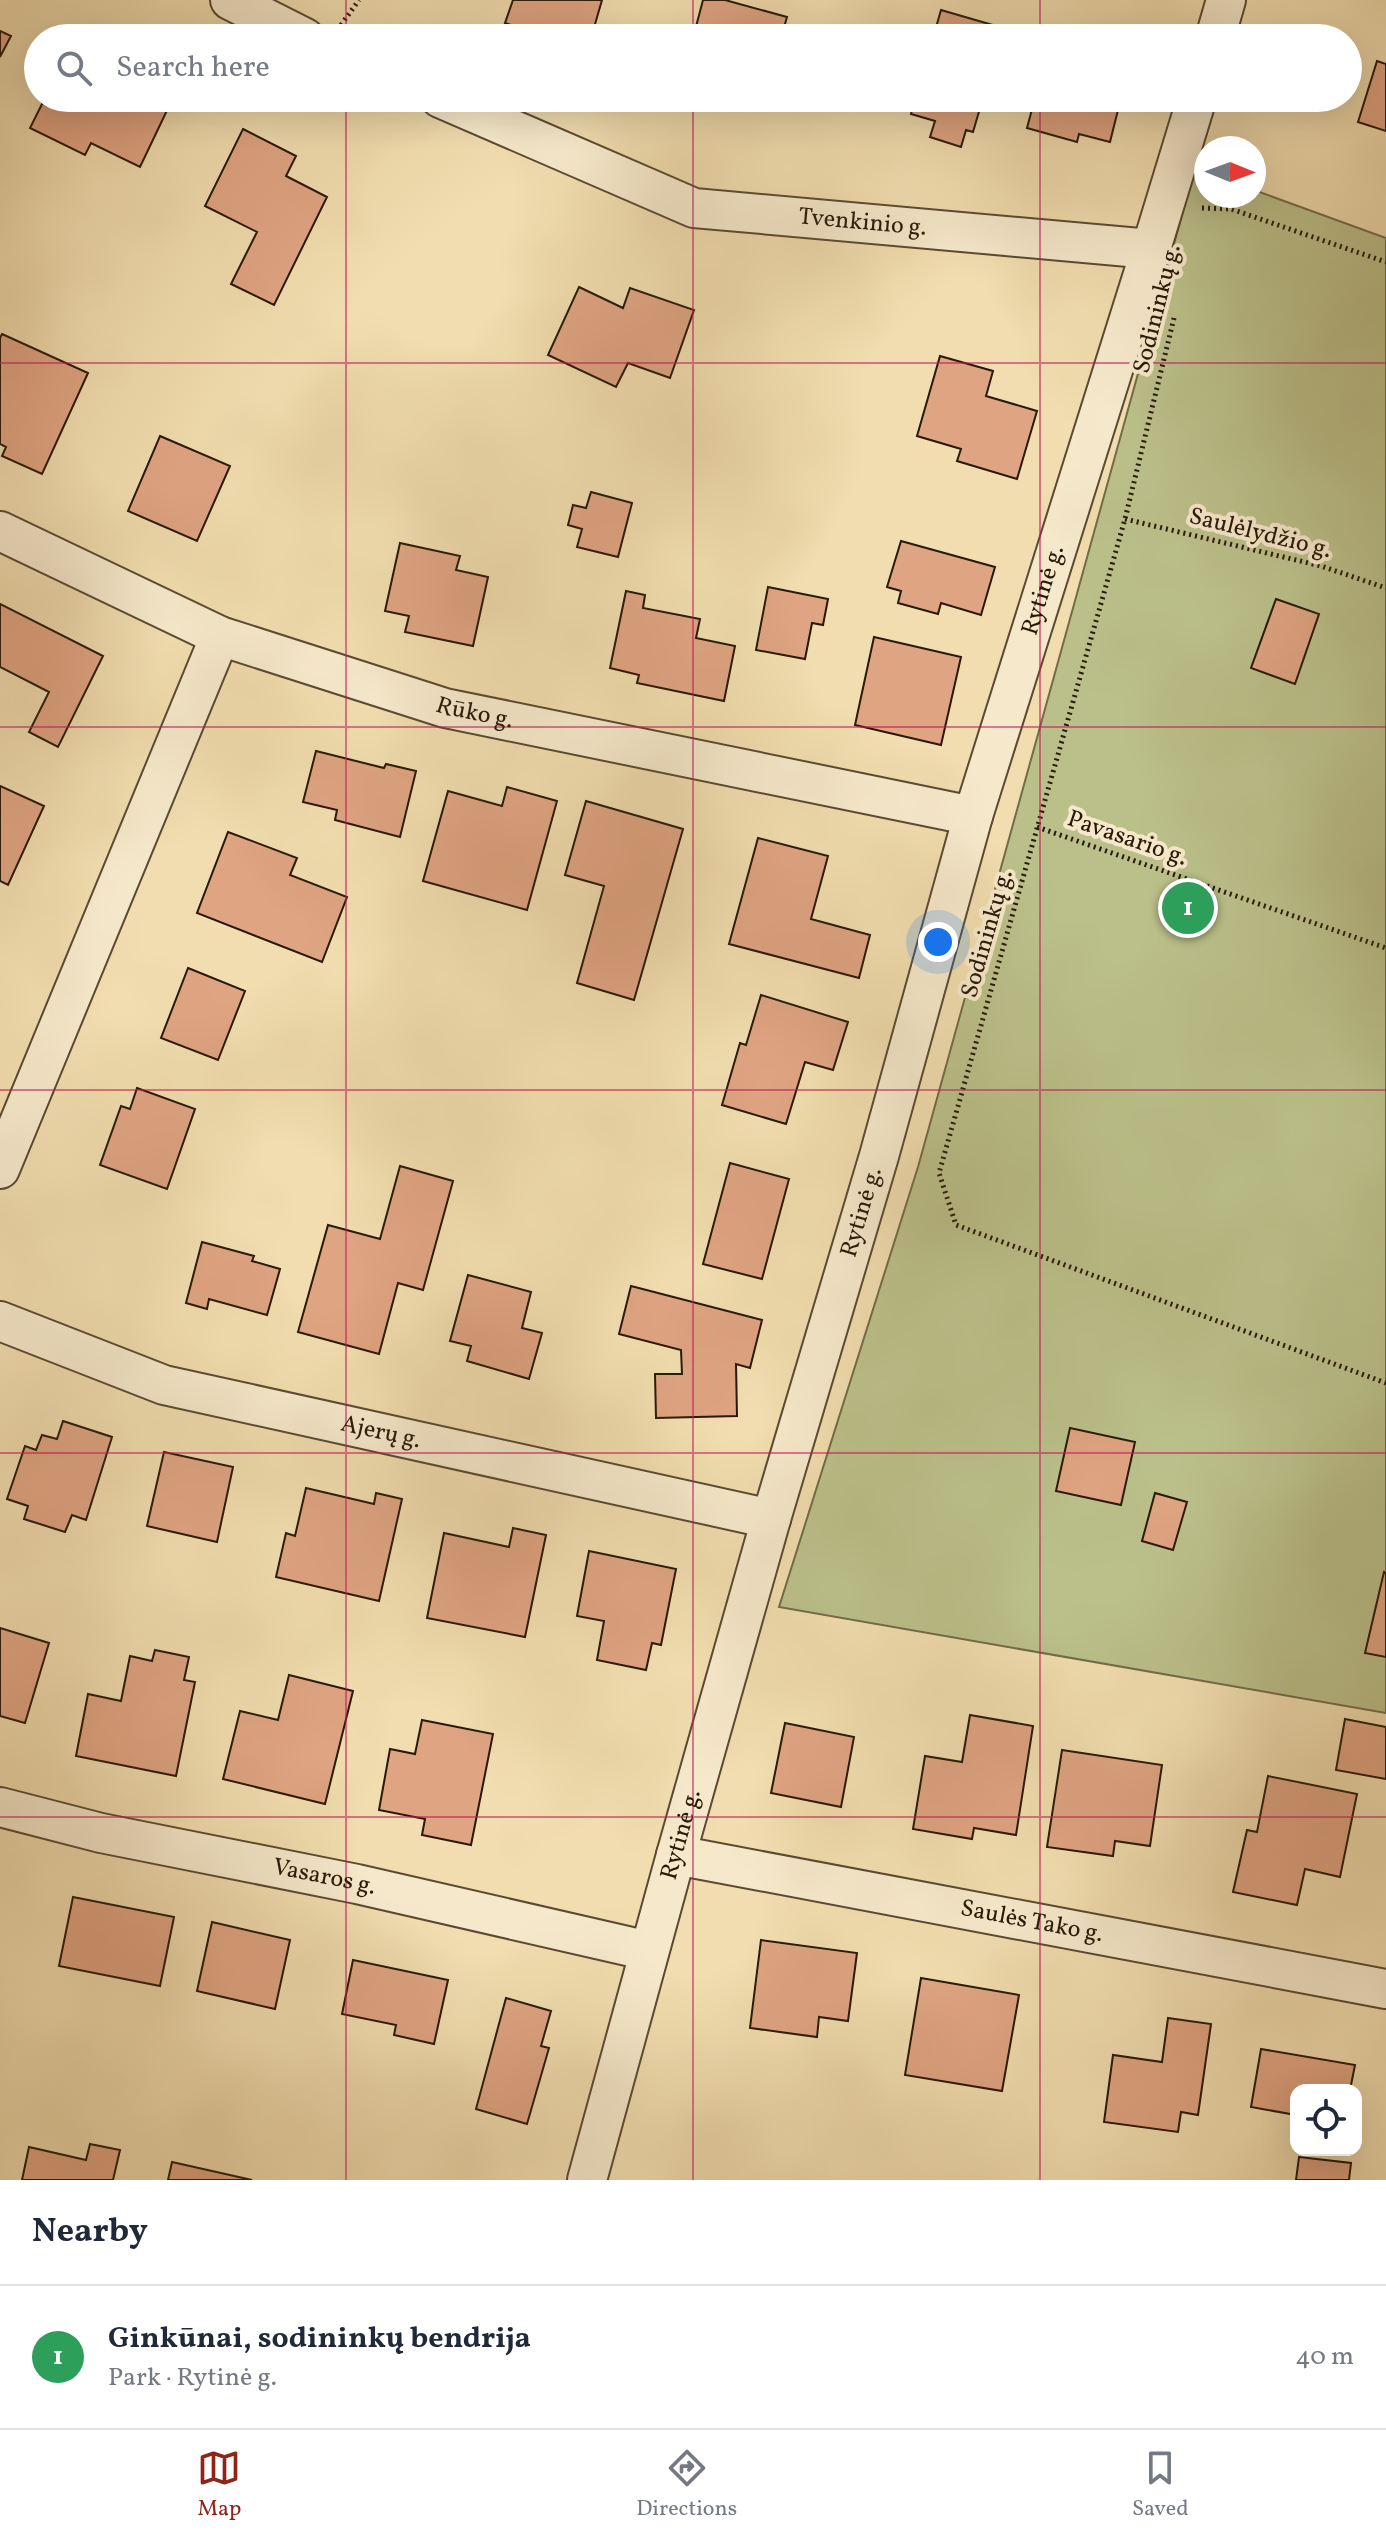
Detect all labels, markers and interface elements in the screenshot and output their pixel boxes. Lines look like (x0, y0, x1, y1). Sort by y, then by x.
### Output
search box (24, 24, 1362, 112)
icon: search (52, 46, 96, 90)
text: Search here (116, 47, 270, 89)
north arrow (1194, 136, 1266, 208)
street label: Tvenkinio g. (797, 200, 928, 246)
street label: Sodininkų g. (1126, 241, 1190, 377)
street label: Saulėlydžio g. (1185, 500, 1335, 568)
street label: Rytinė g. (1014, 541, 1074, 640)
street label: Rūko g. (431, 689, 516, 739)
street label: Pavasario g. (1062, 803, 1192, 875)
street label: Sodininkų g. (953, 866, 1023, 1002)
pin: 1 (1162, 878, 1214, 938)
your location (918, 922, 958, 962)
street label: Rytinė g. (833, 1163, 892, 1262)
street label: Ajerų g. (337, 1407, 424, 1458)
street label: Rytinė g. (653, 1786, 711, 1884)
street label: Vasaros g. (270, 1851, 379, 1905)
street label: Saulės Tako g. (958, 1892, 1106, 1952)
map controls (1290, 2084, 1362, 2156)
button: locate (1290, 2084, 1362, 2156)
text: Nearby (32, 2209, 148, 2256)
text: Ginkūnai, sodininkų bendrija (108, 2318, 531, 2360)
text: 1 (53, 2339, 63, 2375)
text: 40 m (1295, 2339, 1354, 2375)
text: Park · Rytinė g. (108, 2360, 277, 2396)
tab: Map (197, 2446, 241, 2525)
tab: Directions (636, 2446, 737, 2525)
tab: Saved (1132, 2446, 1189, 2525)

